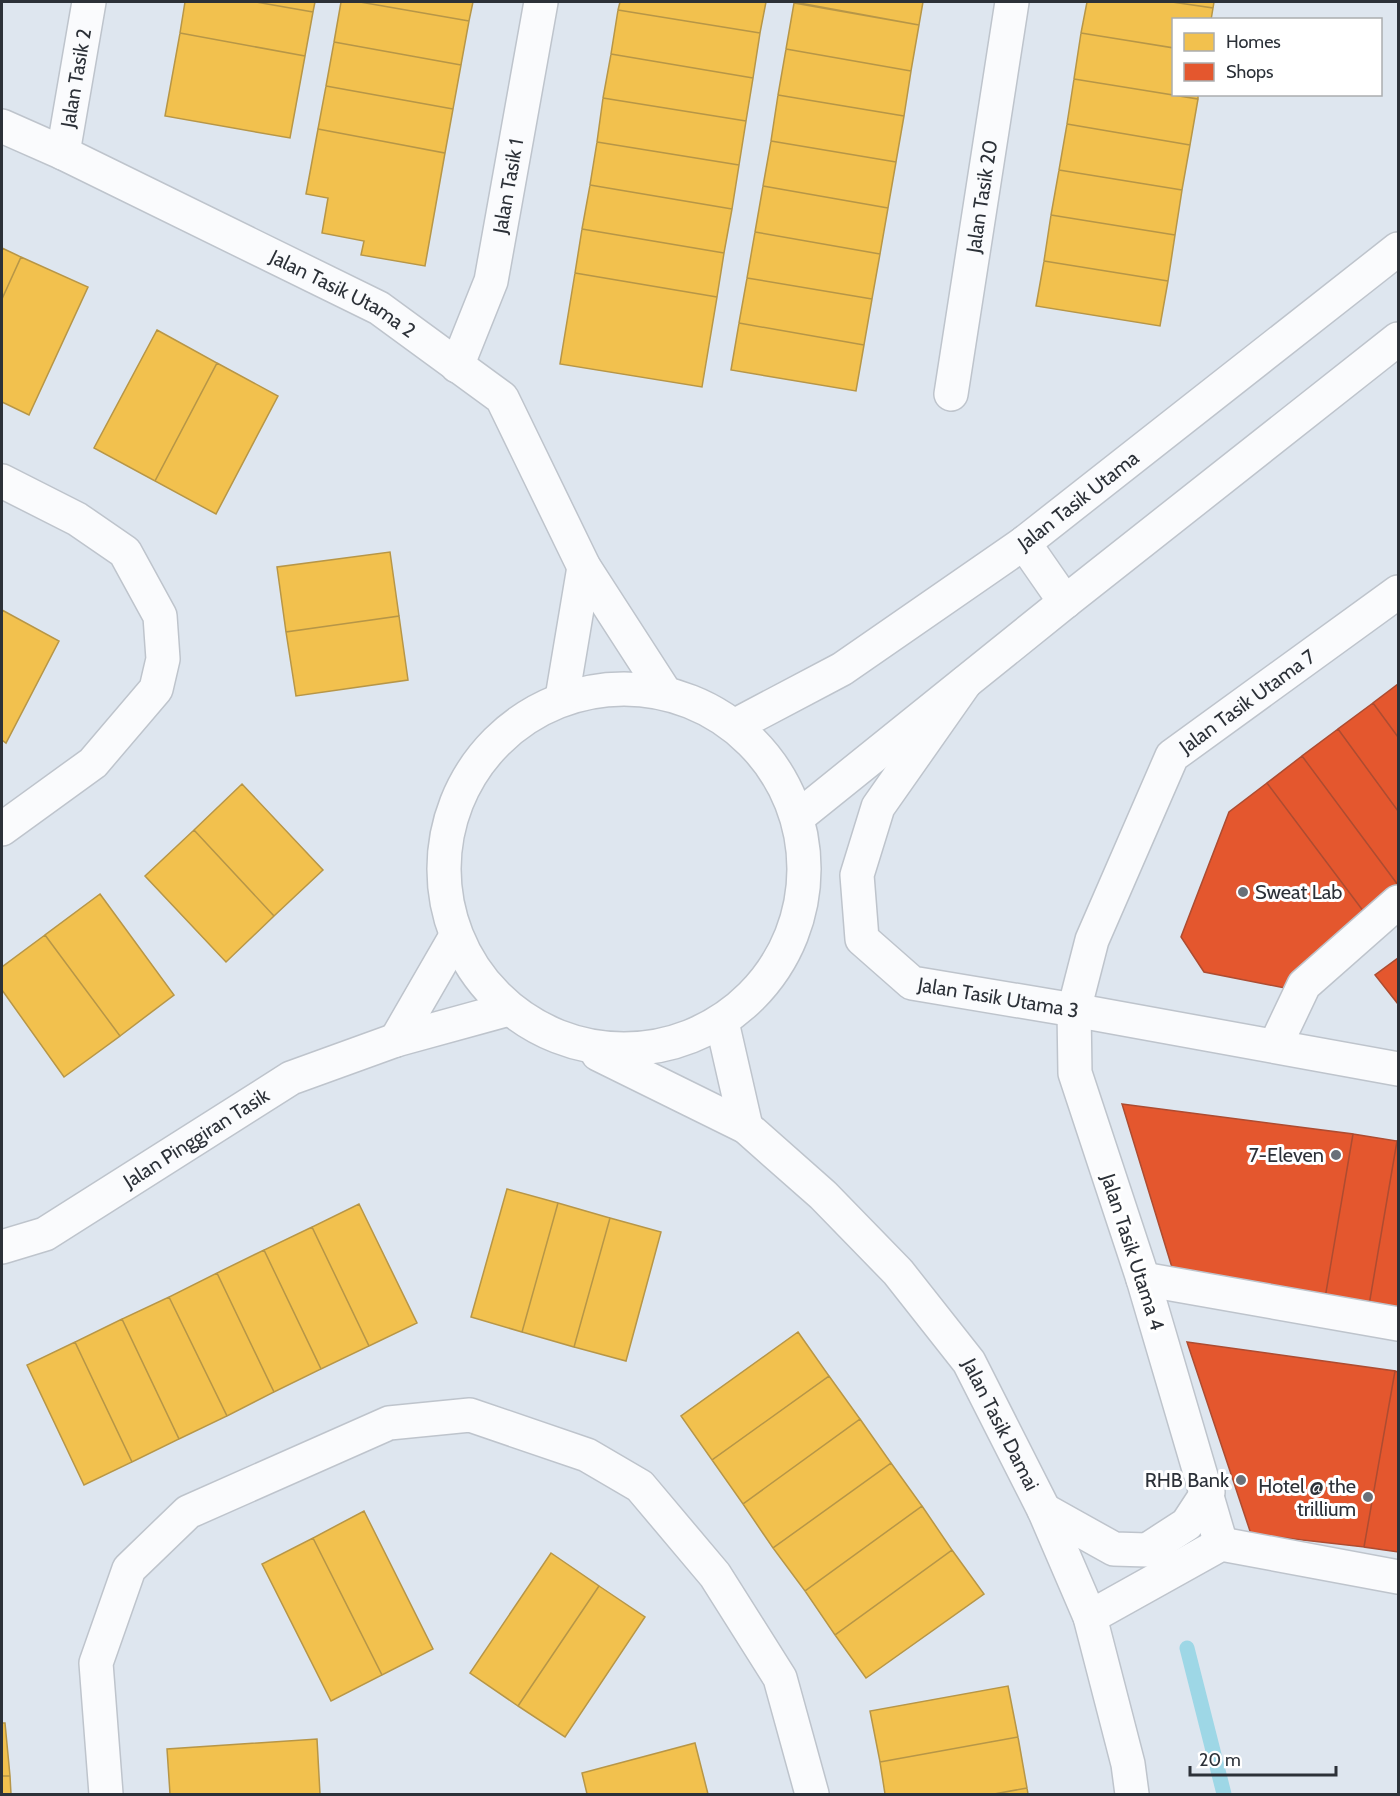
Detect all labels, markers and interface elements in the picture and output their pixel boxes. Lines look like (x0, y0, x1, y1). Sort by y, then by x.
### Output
legend (1172, 18, 1382, 96)
street label: Jalan Tasik 2 (55, 27, 96, 130)
text: Homes (1226, 31, 1281, 53)
text: Shops (1226, 61, 1274, 83)
street label: Jalan Tasik 1 (488, 137, 528, 236)
street label: Jalan Tasik 20 (961, 138, 1002, 256)
street label: Jalan Tasik Utama 2 (265, 244, 420, 343)
street label: Jalan Tasik Utama (1012, 445, 1144, 556)
street label: Jalan Tasik Utama 7 (1174, 644, 1320, 759)
place label: Sweat Lab (1255, 880, 1342, 904)
marker: Sweat Lab (1236, 885, 1250, 899)
street label: Jalan Tasik Utama 3 (915, 972, 1081, 1023)
street label: Jalan Pinggiran Tasik (118, 1083, 274, 1194)
place label: 7-Eleven (1249, 1143, 1324, 1167)
marker: 7-Eleven (1329, 1148, 1343, 1162)
street label: Jalan Tasik Utama 4 (1096, 1170, 1170, 1334)
street label: Jalan Tasik Damai (957, 1354, 1044, 1495)
place label: RHB Bank (1145, 1468, 1229, 1492)
marker: RHB Bank (1234, 1473, 1248, 1487)
place label: Hotel @ the trillium (1258, 1474, 1356, 1521)
marker: Hotel @ the trillium (1361, 1490, 1375, 1504)
scale bar (1190, 1739, 1336, 1777)
text: 20 m (1199, 1749, 1241, 1771)

